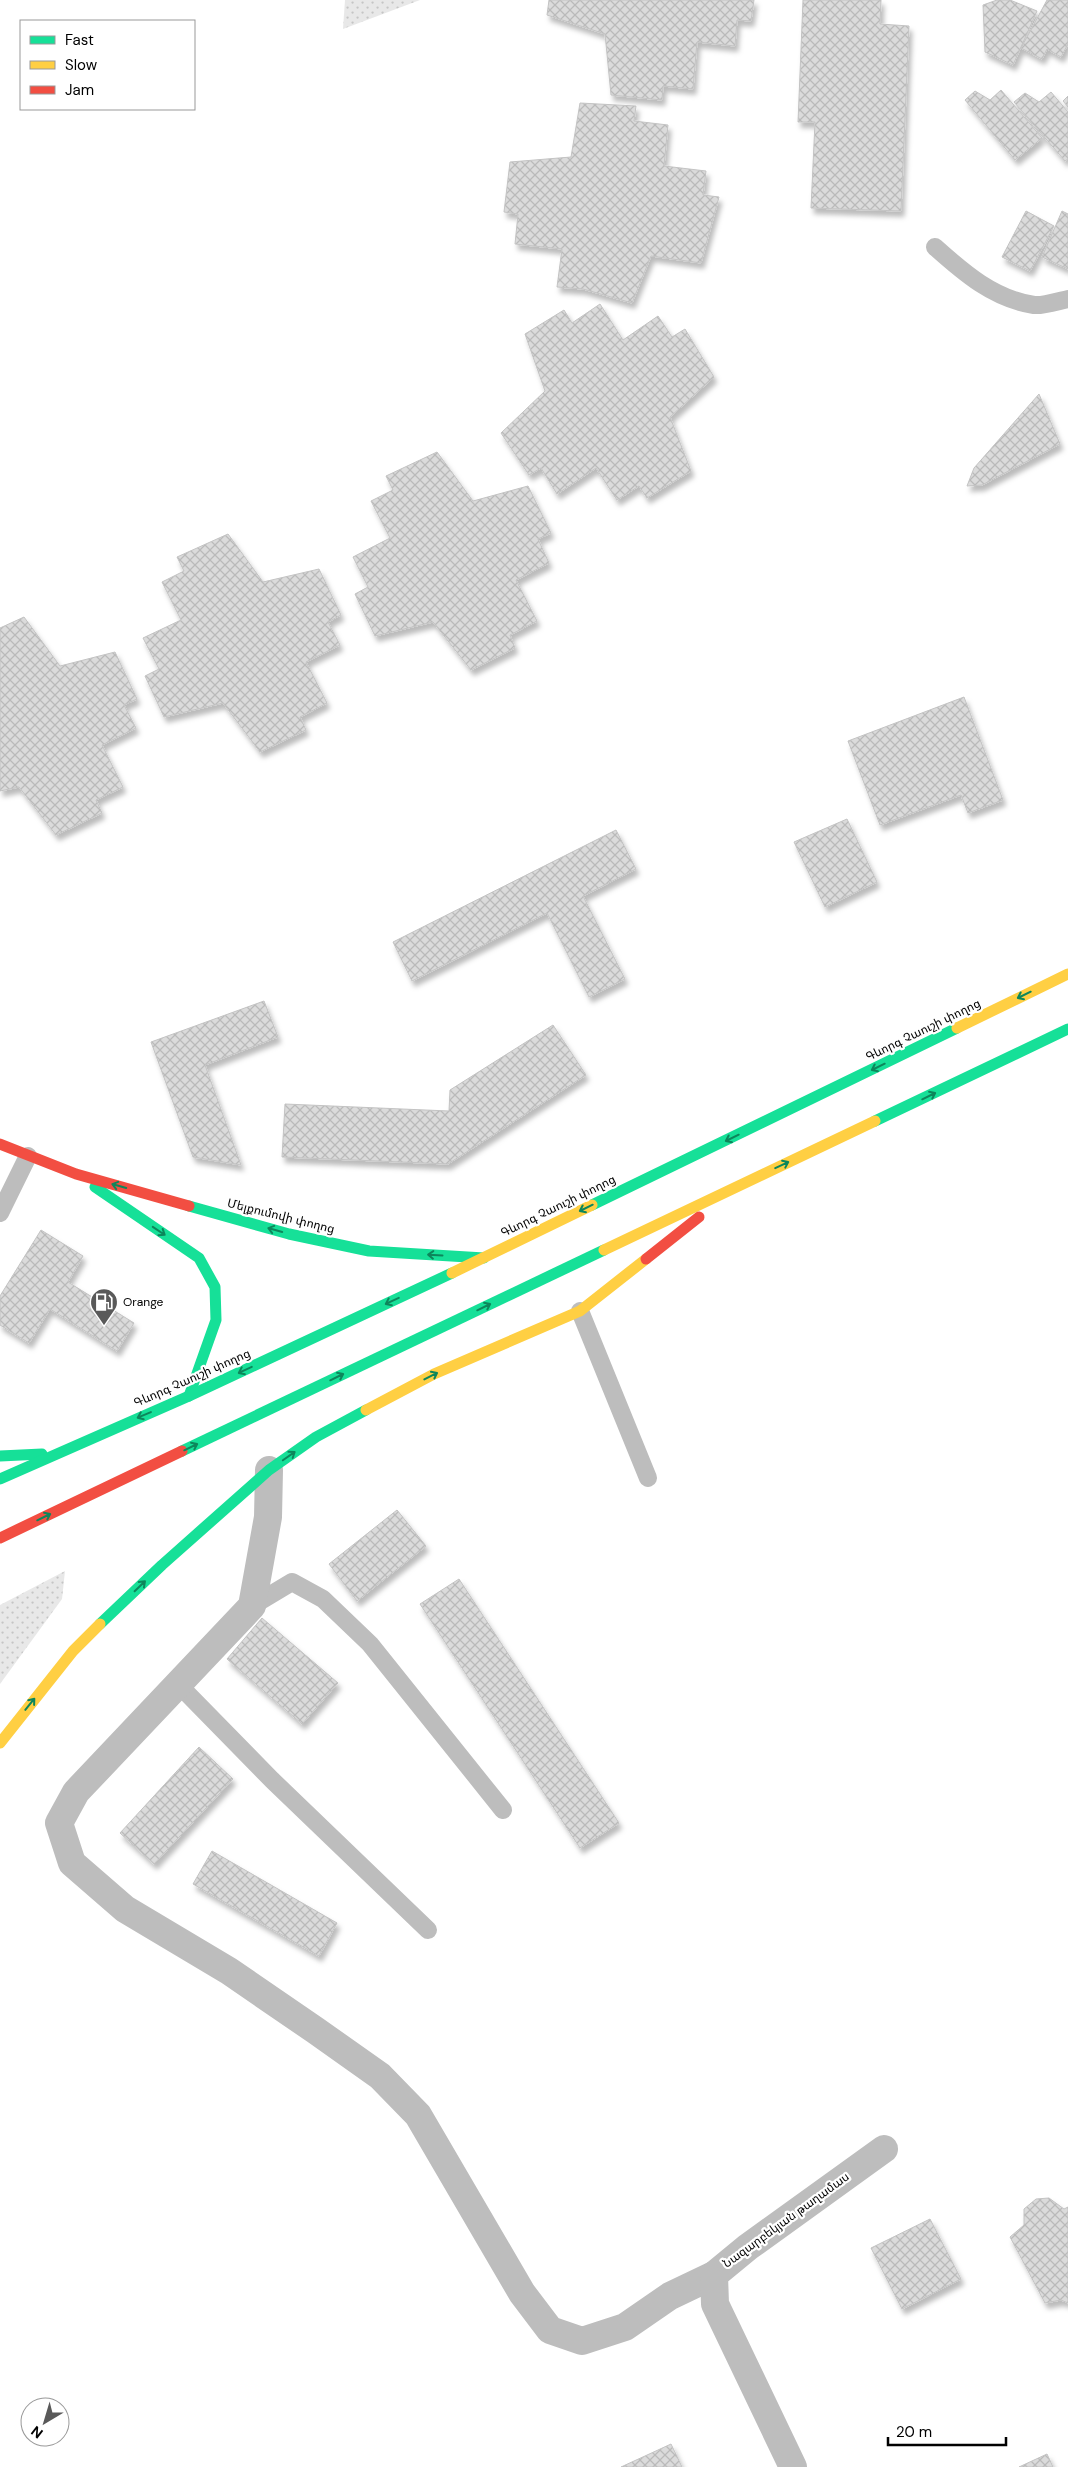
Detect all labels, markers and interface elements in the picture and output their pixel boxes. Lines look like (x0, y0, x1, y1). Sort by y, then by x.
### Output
legend (20, 20, 195, 110)
text: Fast (65, 30, 94, 50)
text: Slow (65, 55, 98, 75)
text: Jam (65, 80, 94, 100)
one-way arrow (1017, 991, 1032, 1000)
street label: Գևորգ Չաուշի փողոց (863, 995, 983, 1065)
one-way arrow (871, 1063, 886, 1072)
one-way arrow (921, 1090, 936, 1100)
one-way arrow (725, 1133, 740, 1143)
one-way arrow (774, 1160, 789, 1170)
street label: Գևորգ Չաուշի փողոց (498, 1171, 618, 1241)
one-way arrow (111, 1181, 127, 1190)
street label: Մելքումովի փողոց (226, 1195, 336, 1237)
one-way arrow (579, 1204, 594, 1214)
one-way arrow (268, 1225, 284, 1235)
one-way arrow (152, 1226, 166, 1236)
one-way arrow (428, 1250, 444, 1259)
fuel station icon: Orange (89, 1287, 119, 1326)
place label: Orange (123, 1294, 164, 1310)
one-way arrow (385, 1297, 400, 1306)
one-way arrow (476, 1302, 491, 1312)
street label: Գևորգ Չաուշի փողոց (131, 1345, 253, 1411)
one-way arrow (238, 1366, 253, 1375)
one-way arrow (423, 1371, 438, 1381)
one-way arrow (329, 1372, 344, 1382)
one-way arrow (137, 1411, 152, 1421)
one-way arrow (183, 1442, 198, 1452)
one-way arrow (282, 1451, 296, 1461)
one-way arrow (36, 1512, 51, 1522)
one-way arrow (134, 1580, 147, 1592)
one-way arrow (24, 1698, 35, 1711)
street label: Նազարբեկյան թաղամաս (719, 2169, 853, 2271)
north arrow (20, 2397, 70, 2447)
scale bar (888, 2414, 1006, 2446)
text: N (27, 2422, 47, 2442)
text: 20 m (896, 2422, 932, 2442)

